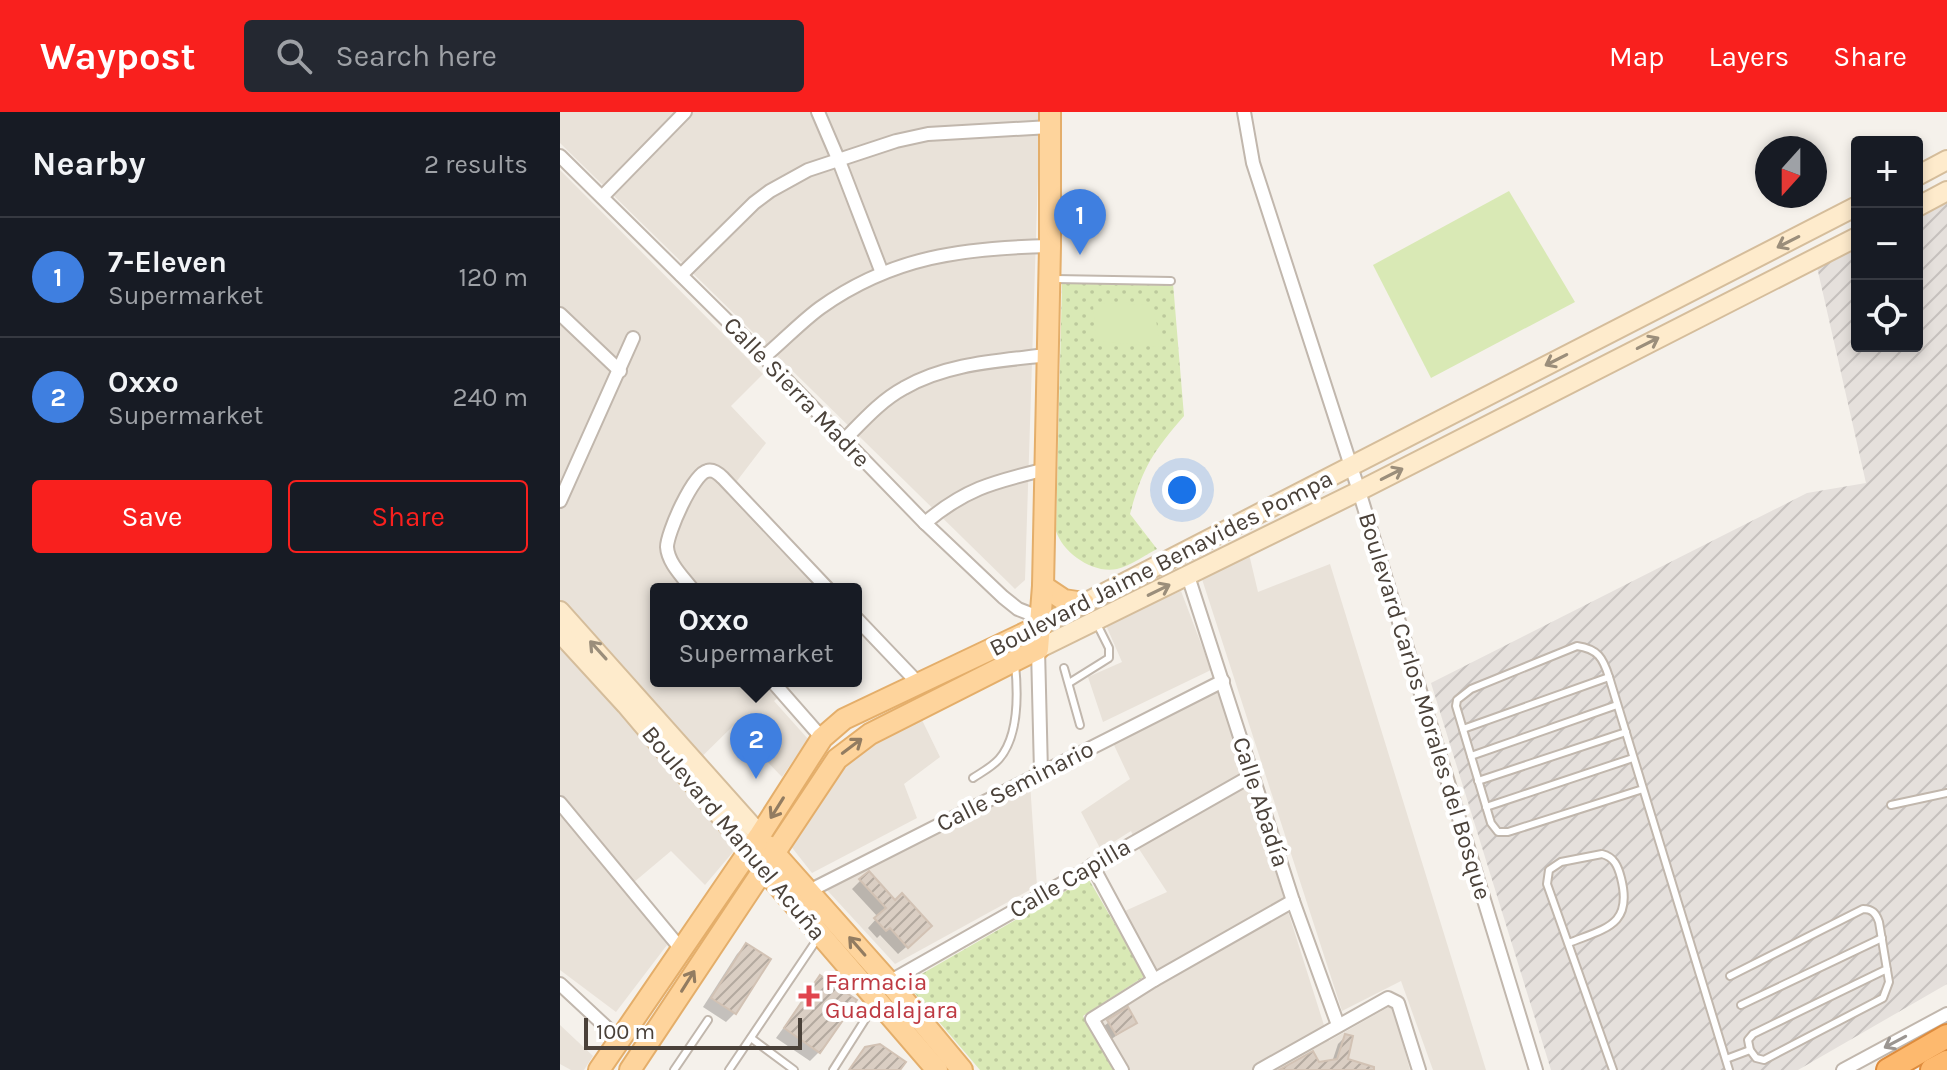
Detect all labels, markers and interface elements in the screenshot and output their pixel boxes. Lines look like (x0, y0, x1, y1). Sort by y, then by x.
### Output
search box (244, 20, 804, 92)
text: Waypost (40, 34, 196, 79)
icon: search (272, 34, 316, 78)
text: Search here (336, 38, 497, 74)
text: Map (1609, 40, 1664, 73)
text: Layers (1708, 40, 1789, 73)
text: Share (1833, 40, 1907, 73)
north arrow (1755, 136, 1827, 208)
map controls (1851, 136, 1923, 352)
button: + (1851, 136, 1923, 208)
text: Nearby (32, 144, 146, 184)
text: 2 results (424, 149, 528, 180)
pin: 1 (1054, 189, 1106, 255)
button: − (1851, 208, 1923, 280)
one-way arrow (1776, 234, 1800, 250)
text: 7-Eleven (108, 244, 227, 280)
text: 1 (53, 262, 63, 293)
text: 120 m (458, 262, 528, 293)
text: Supermarket (108, 280, 263, 311)
button: locate (1851, 280, 1923, 352)
street label: Calle Sierra Madre (718, 311, 876, 473)
one-way arrow (1636, 335, 1660, 351)
one-way arrow (1545, 353, 1569, 369)
text: Oxxo (108, 364, 179, 400)
text: 2 (50, 382, 66, 413)
text: 240 m (452, 382, 528, 413)
text: Supermarket (108, 400, 263, 431)
street label: Boulevard Jaime Benavides Pompa (985, 464, 1337, 662)
one-way arrow (1379, 466, 1403, 482)
your location (1162, 470, 1202, 510)
button: Save (32, 480, 272, 553)
button: Share (288, 480, 528, 553)
street label: Boulevard Carlos Morales del Bosque (1353, 509, 1497, 903)
one-way arrow (1147, 582, 1171, 597)
popup (650, 583, 862, 687)
text: Oxxo (678, 602, 749, 638)
text: Supermarket (678, 638, 834, 669)
one-way arrow (589, 641, 607, 661)
pin: 2 (730, 713, 782, 779)
street label: Boulevard Manuel Acuña (636, 720, 832, 946)
street label: Calle Abadía (1227, 733, 1295, 871)
street label: Calle Seminario (932, 734, 1098, 838)
one-way arrow (841, 738, 863, 754)
one-way arrow (768, 796, 784, 819)
street label: Calle Capilla (1004, 832, 1136, 924)
one-way arrow (848, 937, 866, 957)
place label: Farmacia Guadalajara (825, 968, 958, 1024)
one-way arrow (680, 970, 696, 993)
marker: Farmacia Guadalajara (800, 987, 818, 1005)
scale bar (584, 1014, 802, 1050)
text: 100 m (596, 1019, 655, 1045)
one-way arrow (1884, 1034, 1907, 1050)

